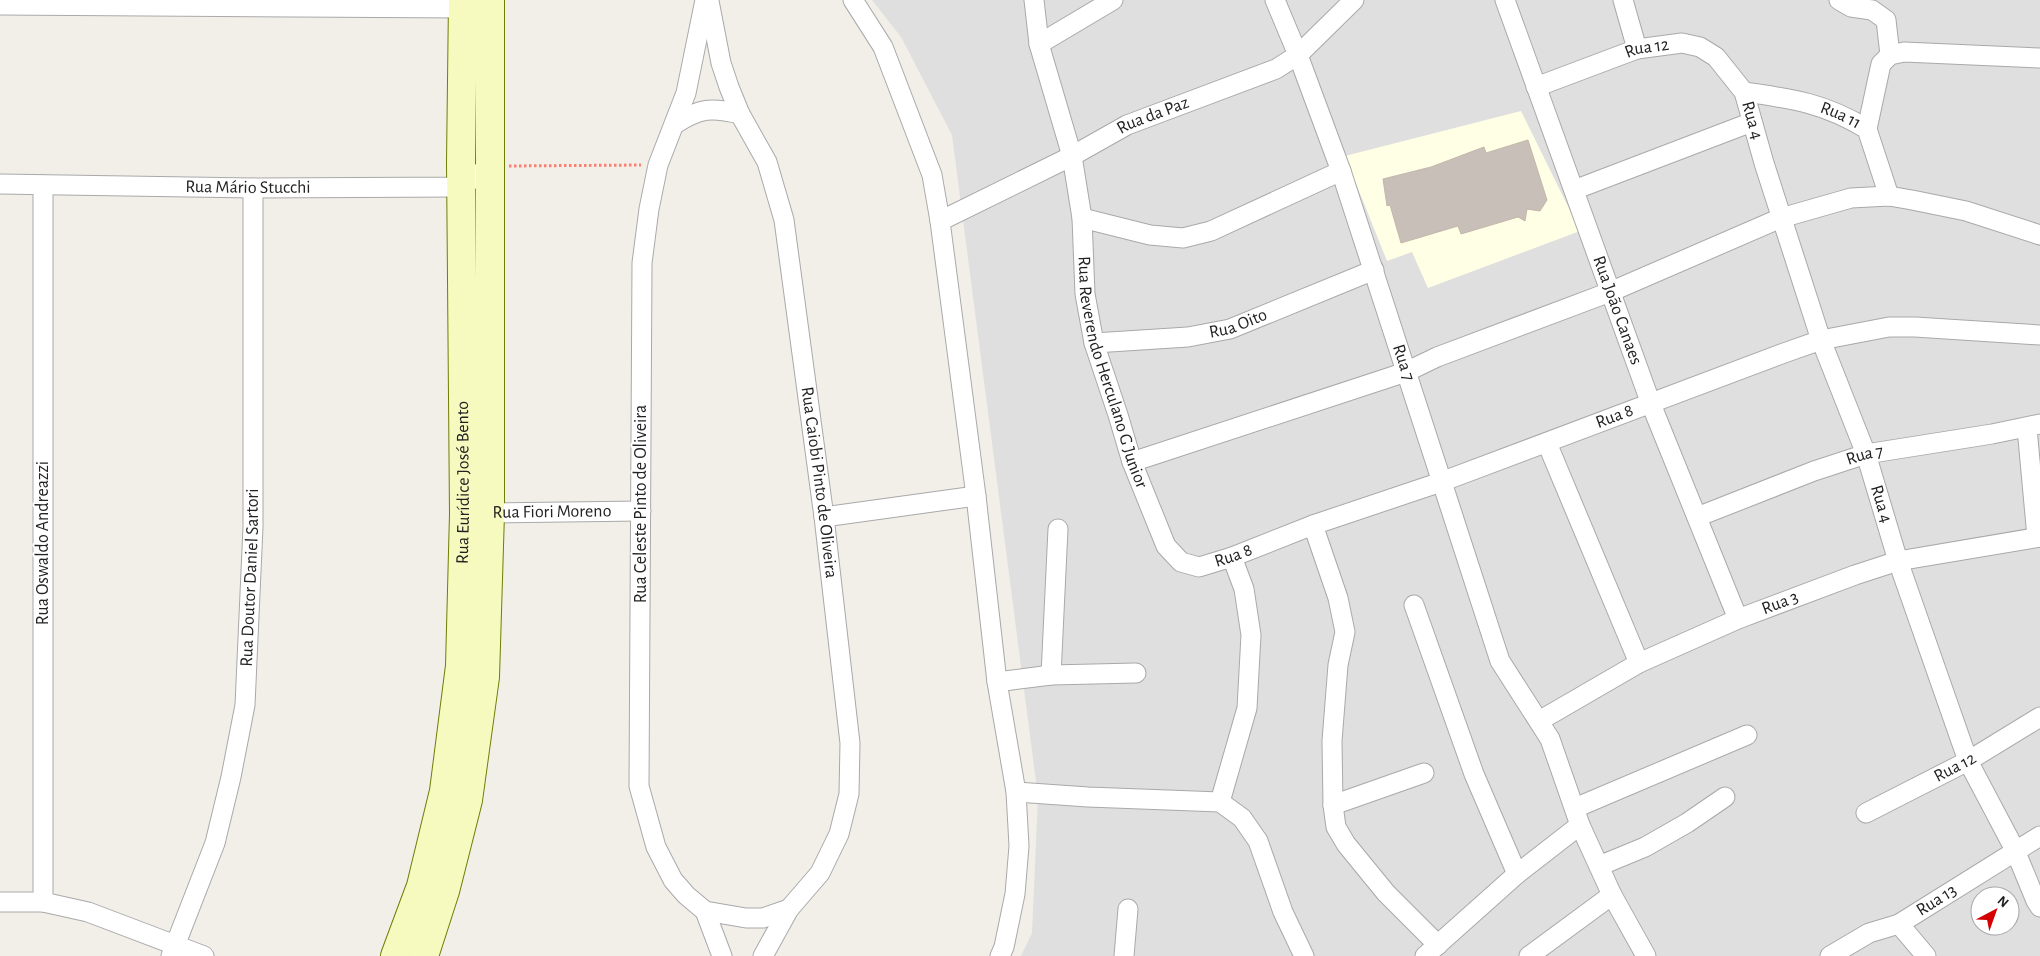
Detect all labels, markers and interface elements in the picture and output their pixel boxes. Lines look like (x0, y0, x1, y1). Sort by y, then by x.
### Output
street label: Rua 12 (1622, 36, 1670, 62)
street label: Rua da Paz (1114, 94, 1191, 138)
street label: Rua 4 (1738, 99, 1766, 142)
street label: Rua 11 (1818, 99, 1864, 133)
street label: Rua Mário Stucchi (185, 178, 311, 197)
street label: Rua João Canaes (1589, 253, 1645, 367)
street label: Rua Reverendo Herculano G Junior (1075, 256, 1151, 491)
street label: Rua Oito (1208, 306, 1270, 342)
street label: Rua 7 (1389, 342, 1418, 384)
street label: Rua Caiobi Pinto de Oliveira (798, 386, 840, 579)
street label: Rua Eurídice José Bento (454, 401, 473, 564)
street label: Rua 8 (1593, 401, 1636, 432)
street label: Rua Celeste Pinto de Oliveira (632, 405, 650, 603)
street label: Rua 7 (1844, 442, 1885, 469)
street label: Rua Oswaldo Andreazzi (34, 461, 52, 625)
street label: Rua 4 (1867, 483, 1895, 526)
street label: Rua Doutor Daniel Sartori (238, 488, 262, 667)
street label: Rua Fiori Moreno (492, 502, 612, 522)
street label: Rua 8 (1212, 541, 1255, 571)
street label: Rua 3 (1759, 588, 1801, 618)
street label: Rua 12 (1931, 749, 1979, 786)
street label: Rua 13 (1913, 881, 1960, 920)
north arrow (1970, 886, 2020, 936)
text: N (1995, 893, 2011, 910)

